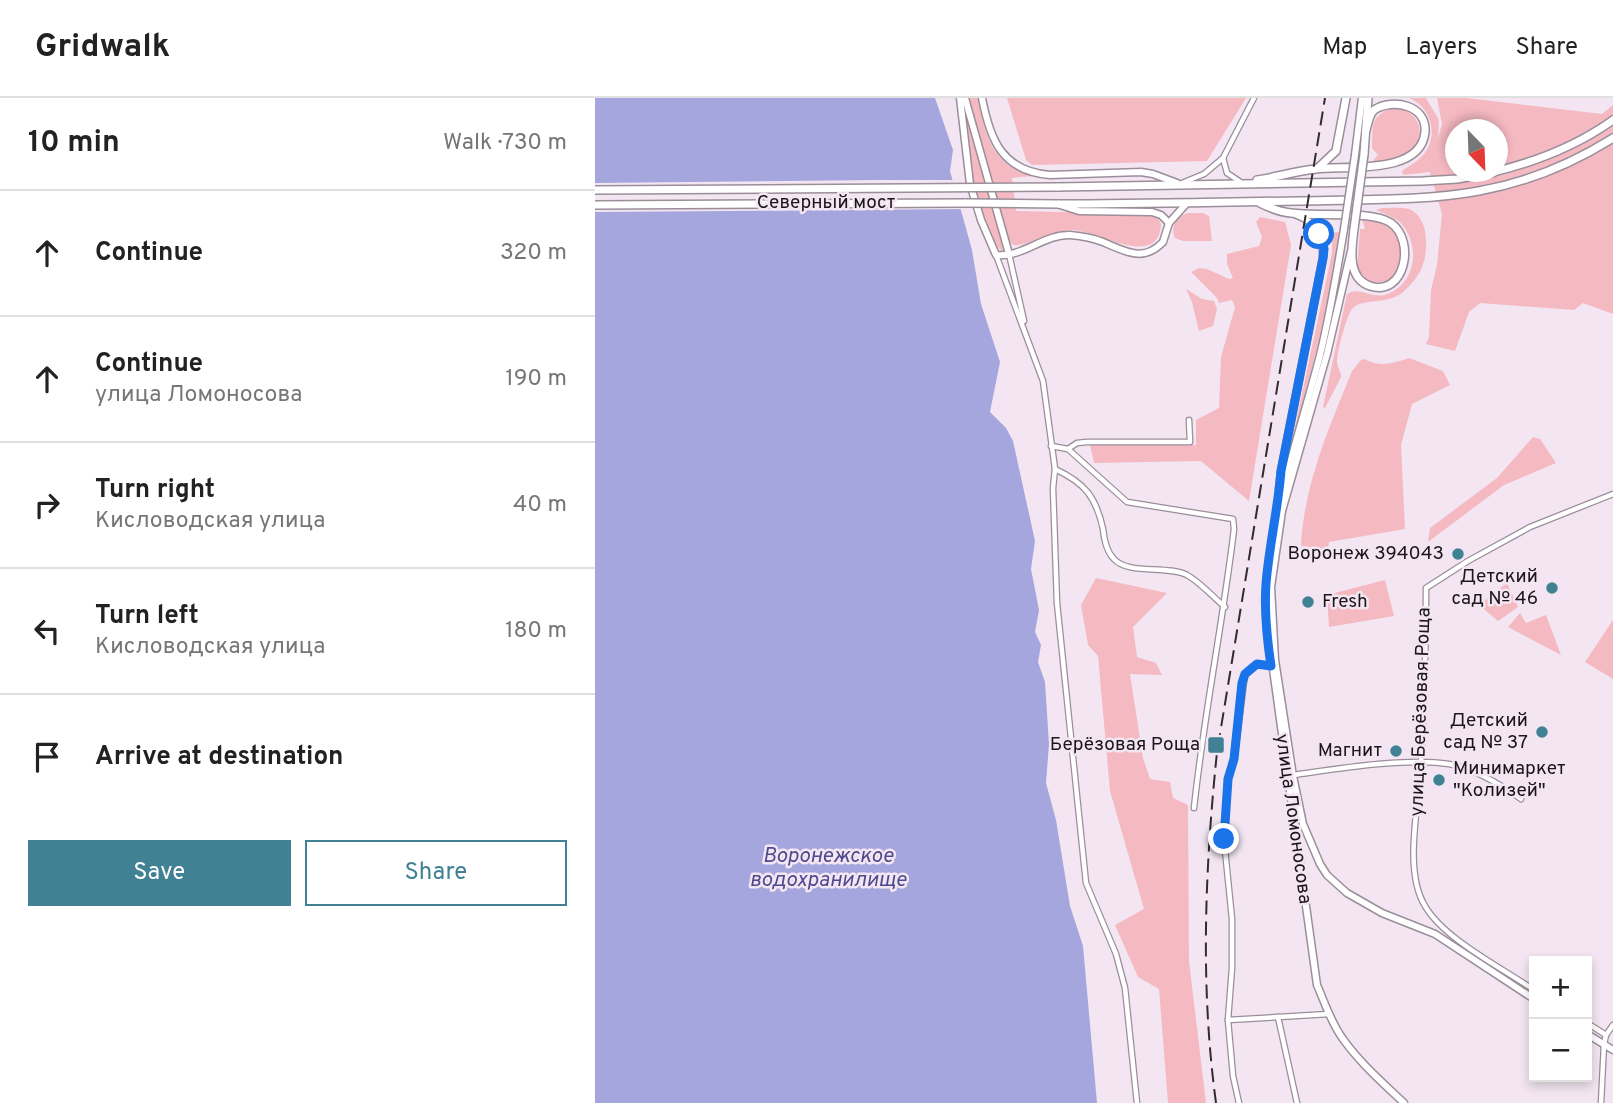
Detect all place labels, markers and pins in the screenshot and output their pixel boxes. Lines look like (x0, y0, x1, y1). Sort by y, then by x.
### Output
place label: Воронеж 394043 (1287, 542, 1444, 566)
marker: Воронеж 394043 (1450, 546, 1466, 562)
place label: Детский сад № 46 (1451, 565, 1538, 611)
marker: Детский сад № 46 (1544, 580, 1560, 596)
place label: Fresh (1322, 590, 1368, 614)
marker: Fresh (1300, 594, 1316, 610)
place label: Детский сад № 37 (1443, 709, 1528, 755)
marker: Детский сад № 37 (1534, 724, 1550, 740)
place label: Берёзовая Роща (1050, 733, 1200, 757)
marker: Берёзовая Роща (1206, 735, 1226, 755)
place label: Магнит (1318, 739, 1382, 763)
marker: Магнит (1388, 743, 1404, 759)
place label: Минимаркет "Колизей" (1453, 757, 1566, 803)
marker: Минимаркет "Колизей" (1431, 772, 1447, 788)

